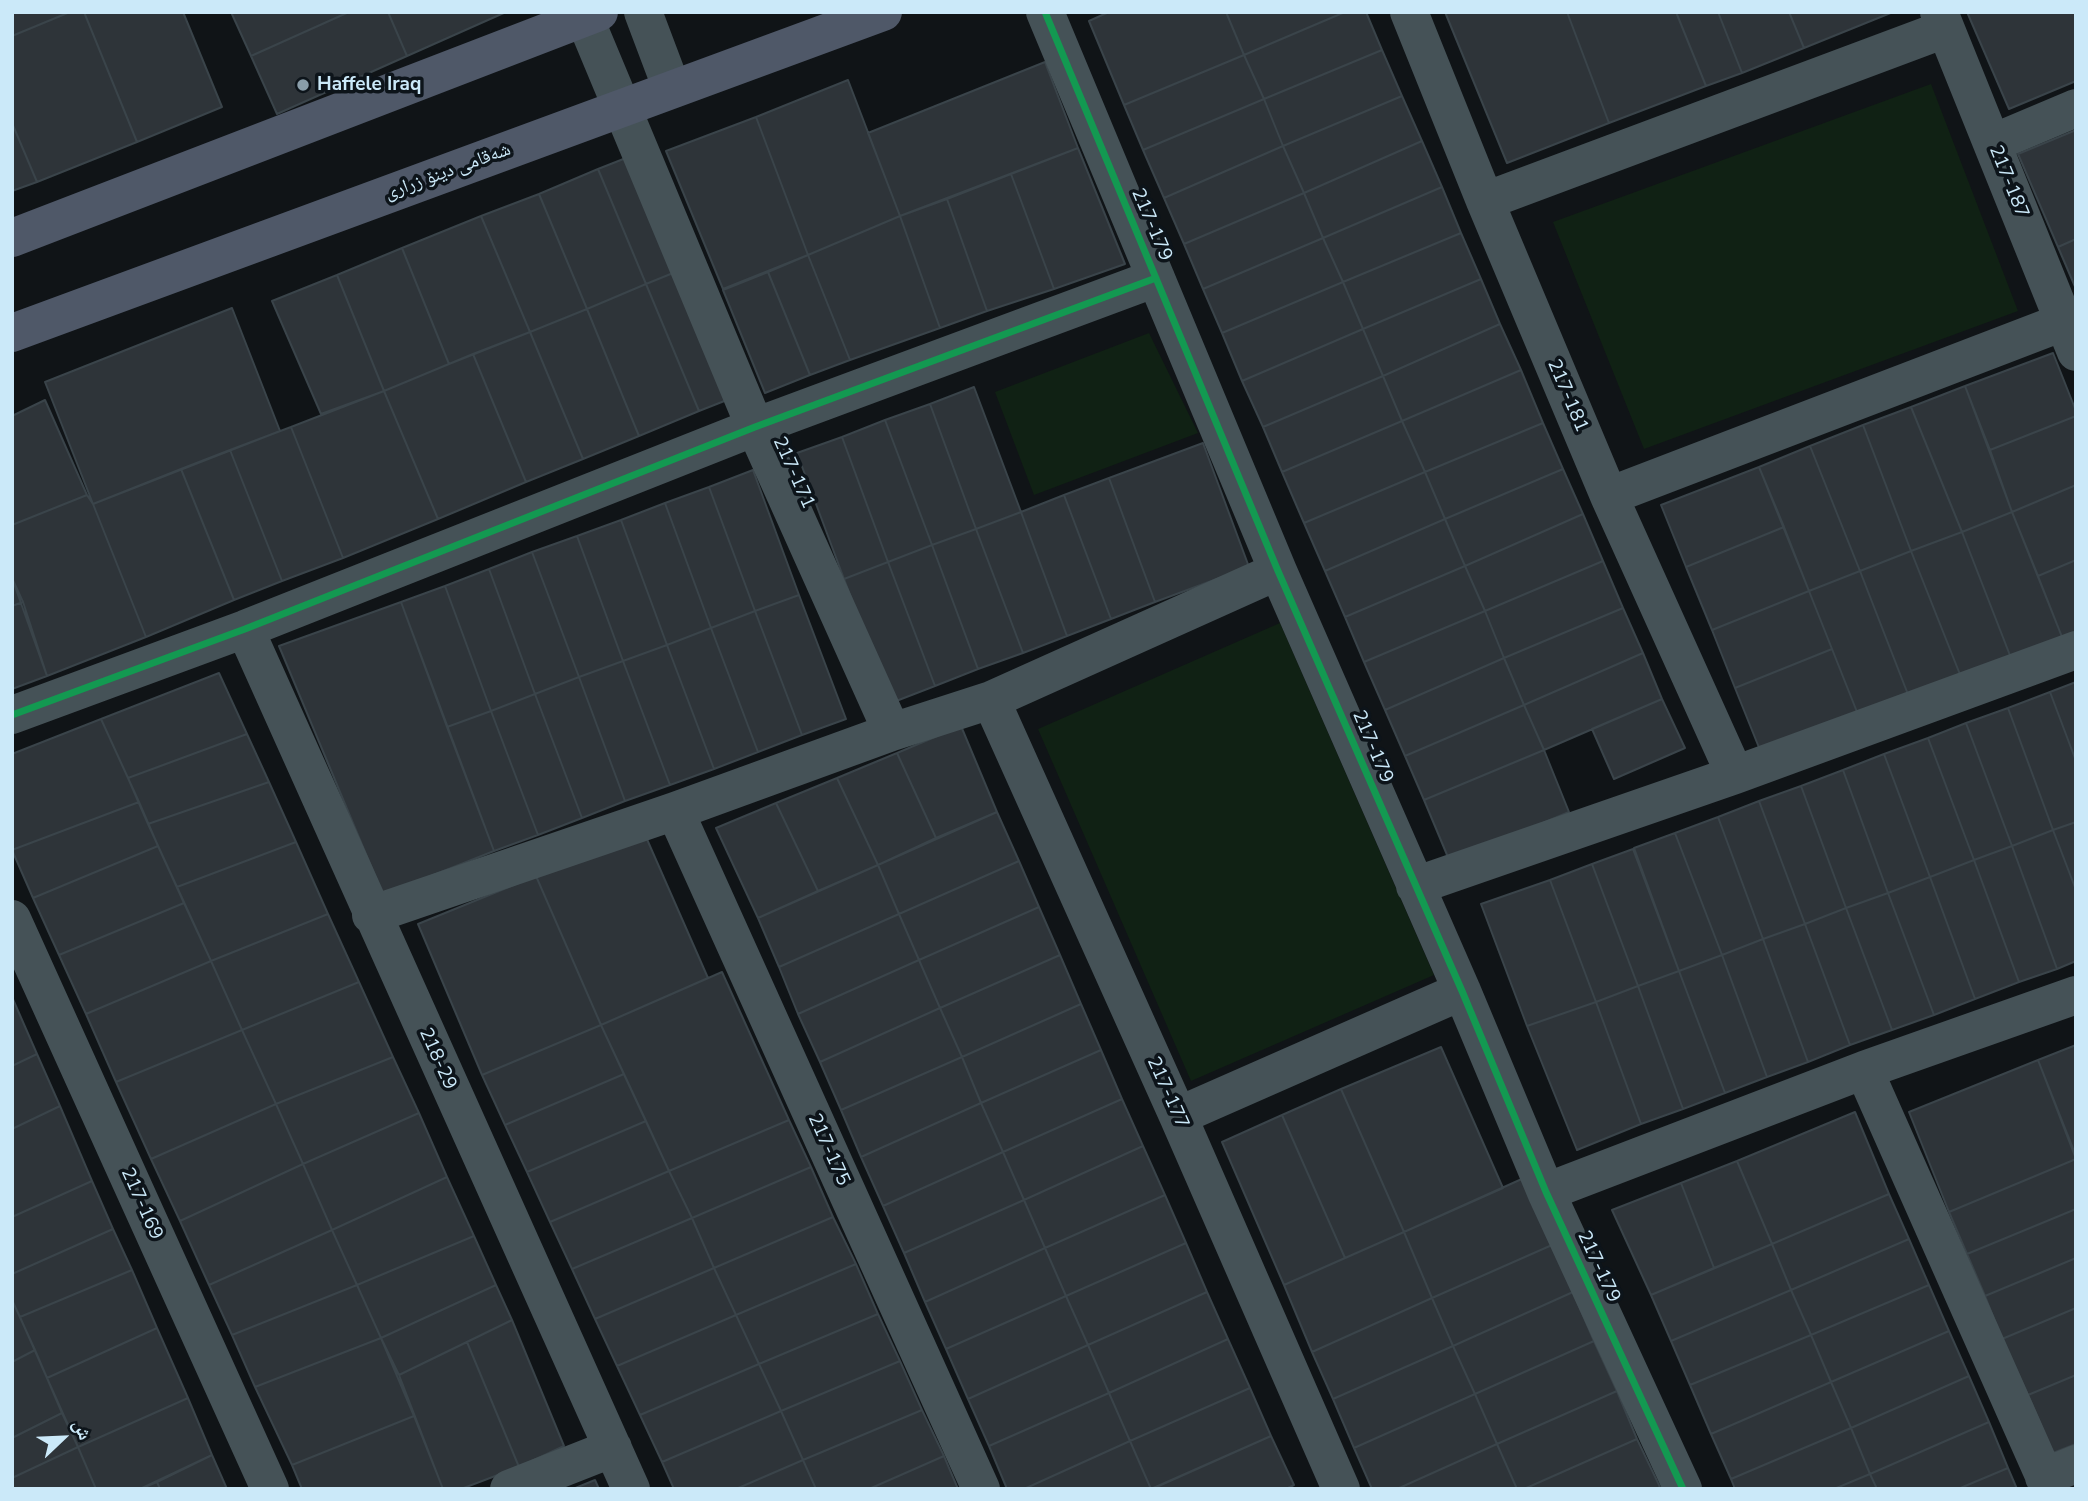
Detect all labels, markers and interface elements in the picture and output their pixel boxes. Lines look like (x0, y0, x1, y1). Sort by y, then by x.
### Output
place label: Haffele Iraq (317, 74, 421, 96)
marker: Haffele Iraq (295, 77, 311, 93)
street label: شەقامی دینۆ زراری (382, 139, 514, 205)
street label: 217-187 (1983, 142, 2033, 222)
street label: 217-179 (1126, 185, 1176, 265)
street label: 217-181 (1542, 356, 1592, 436)
street label: 217-171 (767, 433, 819, 513)
street label: 217-179 (1347, 707, 1397, 787)
street label: 218-29 (413, 1025, 461, 1093)
street label: 217-177 (1141, 1053, 1193, 1133)
street label: 217-175 (802, 1110, 854, 1190)
street label: 217-169 (115, 1164, 167, 1244)
street label: 217-179 (1572, 1228, 1624, 1306)
north arrow (28, 1403, 98, 1473)
text: ش (66, 1415, 98, 1444)

